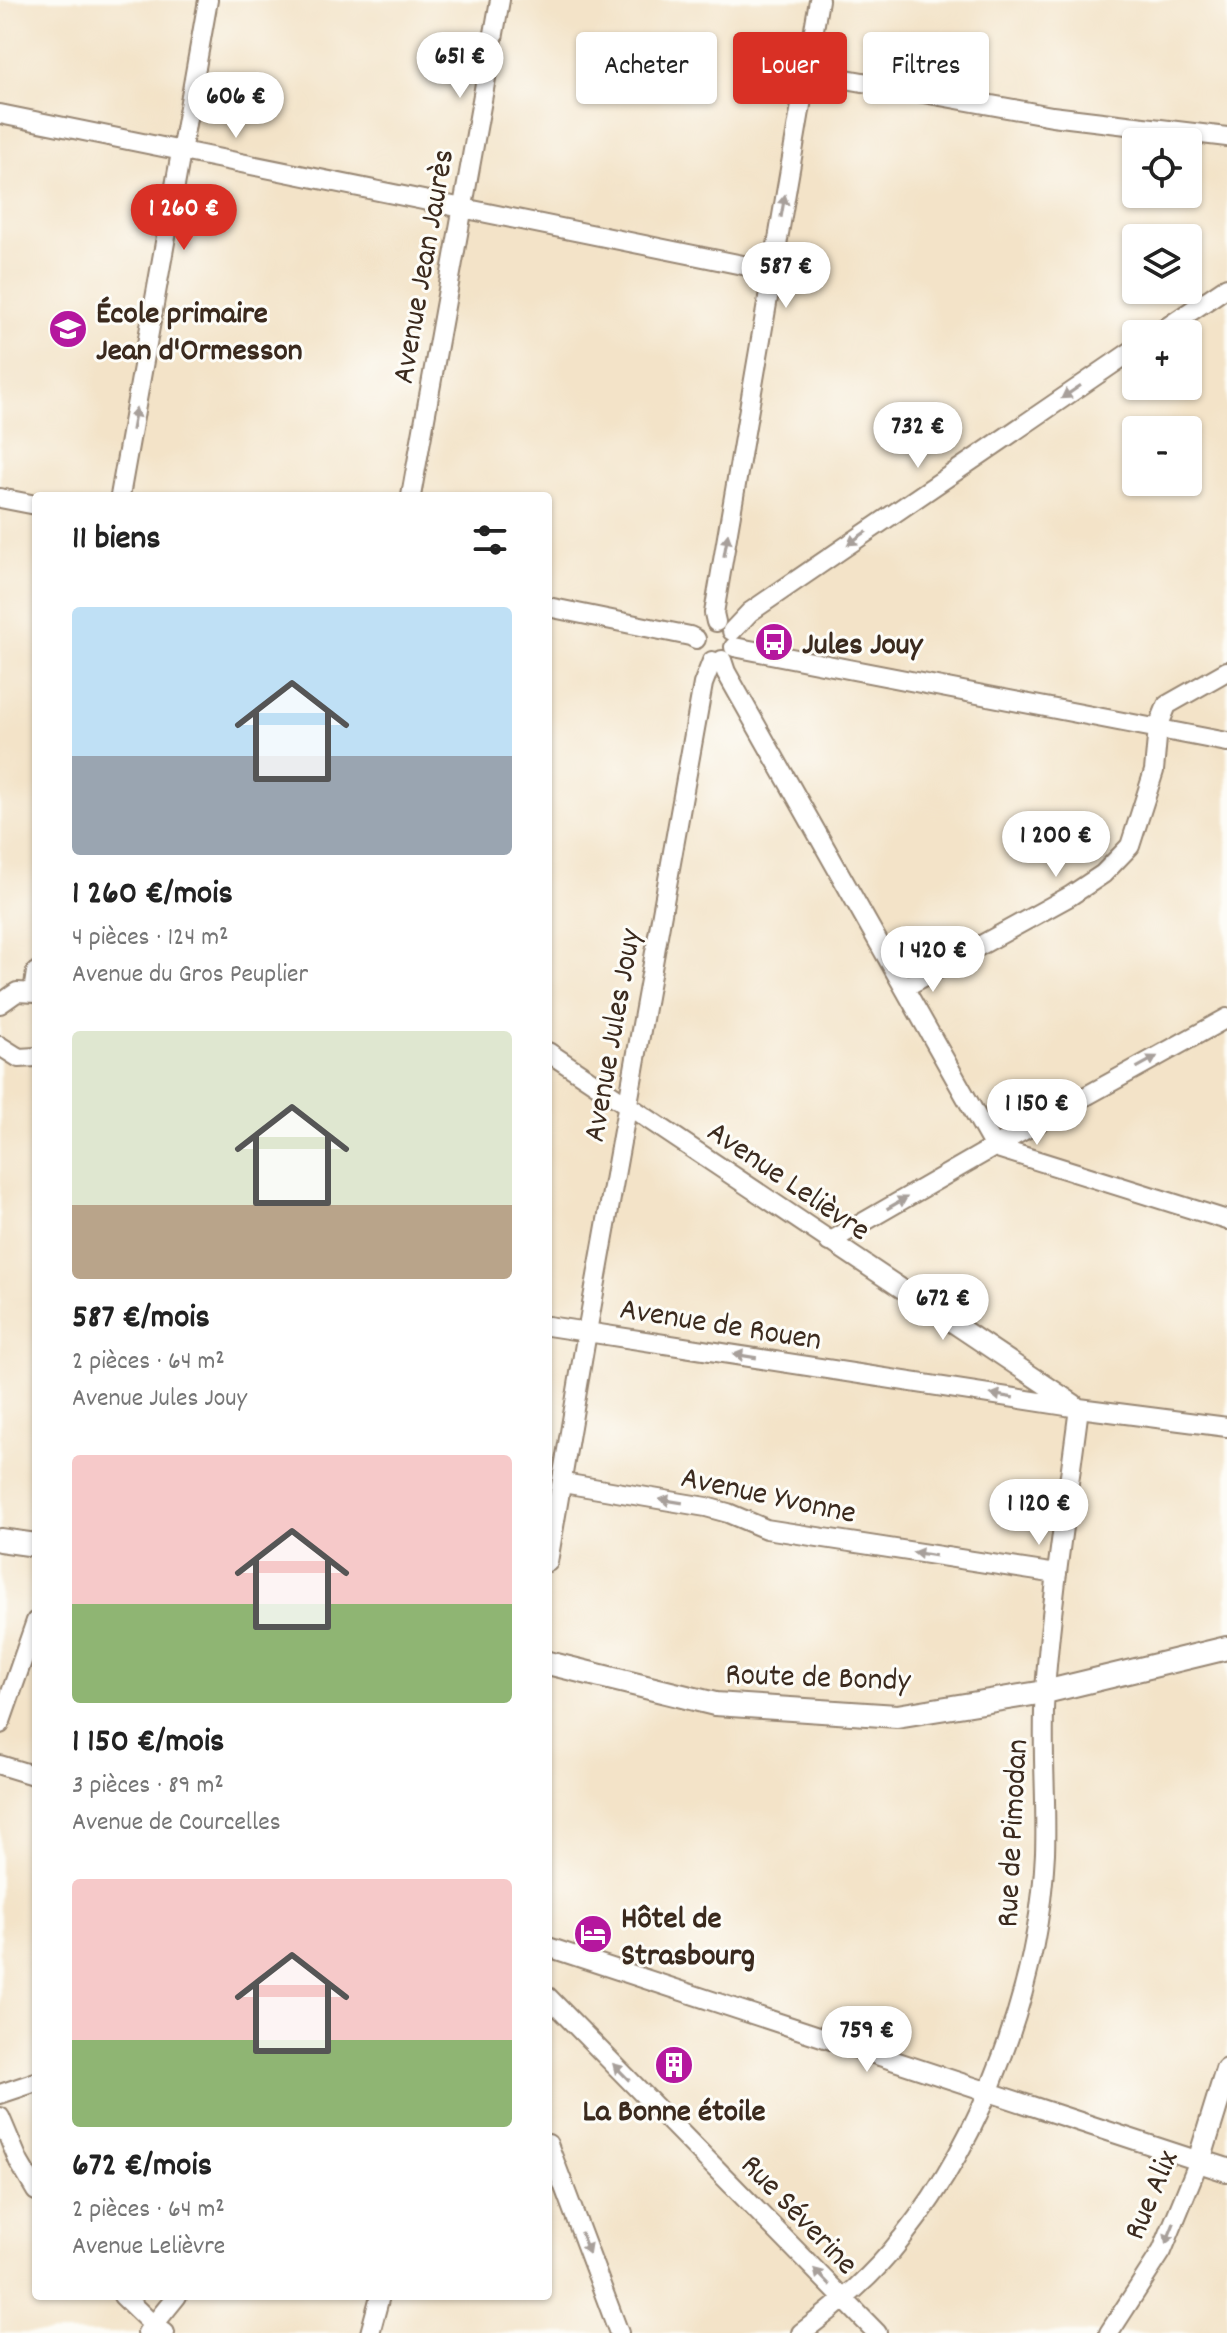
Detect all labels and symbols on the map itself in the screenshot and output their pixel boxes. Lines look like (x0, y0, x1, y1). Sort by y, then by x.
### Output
pin: 651 € (404, 32, 516, 100)
pin: 606 € (180, 72, 292, 140)
street label: Avenue Jean Jaurès (383, 146, 469, 388)
pin: 1 260 € (110, 184, 258, 252)
one-way arrow (778, 193, 790, 218)
pin: 587 € (730, 242, 842, 310)
place label: École primaire Jean d'Ormesson (96, 293, 302, 376)
school or university icon: École primaire Jean d'Ormesson (47, 308, 89, 350)
one-way arrow (1061, 384, 1082, 399)
pin: 732 € (862, 402, 974, 470)
one-way arrow (128, 406, 140, 431)
one-way arrow (846, 530, 867, 545)
one-way arrow (720, 532, 732, 557)
bus stop icon: Jules Jouy (753, 621, 795, 663)
place label: Jules Jouy (802, 624, 924, 670)
pin: 1 200 € (982, 811, 1130, 879)
street label: Avenue Jules Jouy (574, 925, 656, 1146)
pin: 1 420 € (859, 926, 1007, 994)
one-way arrow (1136, 1055, 1159, 1068)
pin: 1 150 € (963, 1079, 1111, 1147)
street label: Avenue Lelièvre (696, 1111, 878, 1255)
one-way arrow (885, 1196, 908, 1210)
pin: 672 € (887, 1274, 999, 1342)
street label: Avenue de Rouen (616, 1288, 824, 1366)
one-way arrow (732, 1349, 757, 1362)
one-way arrow (989, 1389, 1014, 1402)
street label: Avenue Yvonne (676, 1457, 860, 1539)
pin: 1 120 € (965, 1479, 1113, 1547)
one-way arrow (658, 1495, 683, 1507)
one-way arrow (912, 1547, 937, 1560)
street label: Route de Bondy (724, 1654, 912, 1706)
street label: Rue de Pimodan (987, 1738, 1043, 1929)
place label: Hôtel de Strasbourg (621, 1898, 755, 1981)
hotel icon: Hôtel de Strasbourg (572, 1913, 614, 1955)
pin: 759 € (811, 2006, 923, 2074)
building icon: La Bonne étoile (653, 2044, 695, 2086)
one-way arrow (612, 2063, 631, 2082)
place label: La Bonne étoile (582, 2091, 766, 2137)
street label: Rue Alix (1114, 2144, 1193, 2248)
street label: Rue Séverine (728, 2146, 867, 2287)
one-way arrow (1163, 2221, 1176, 2245)
one-way arrow (579, 2231, 592, 2255)
one-way arrow (814, 2268, 832, 2287)

